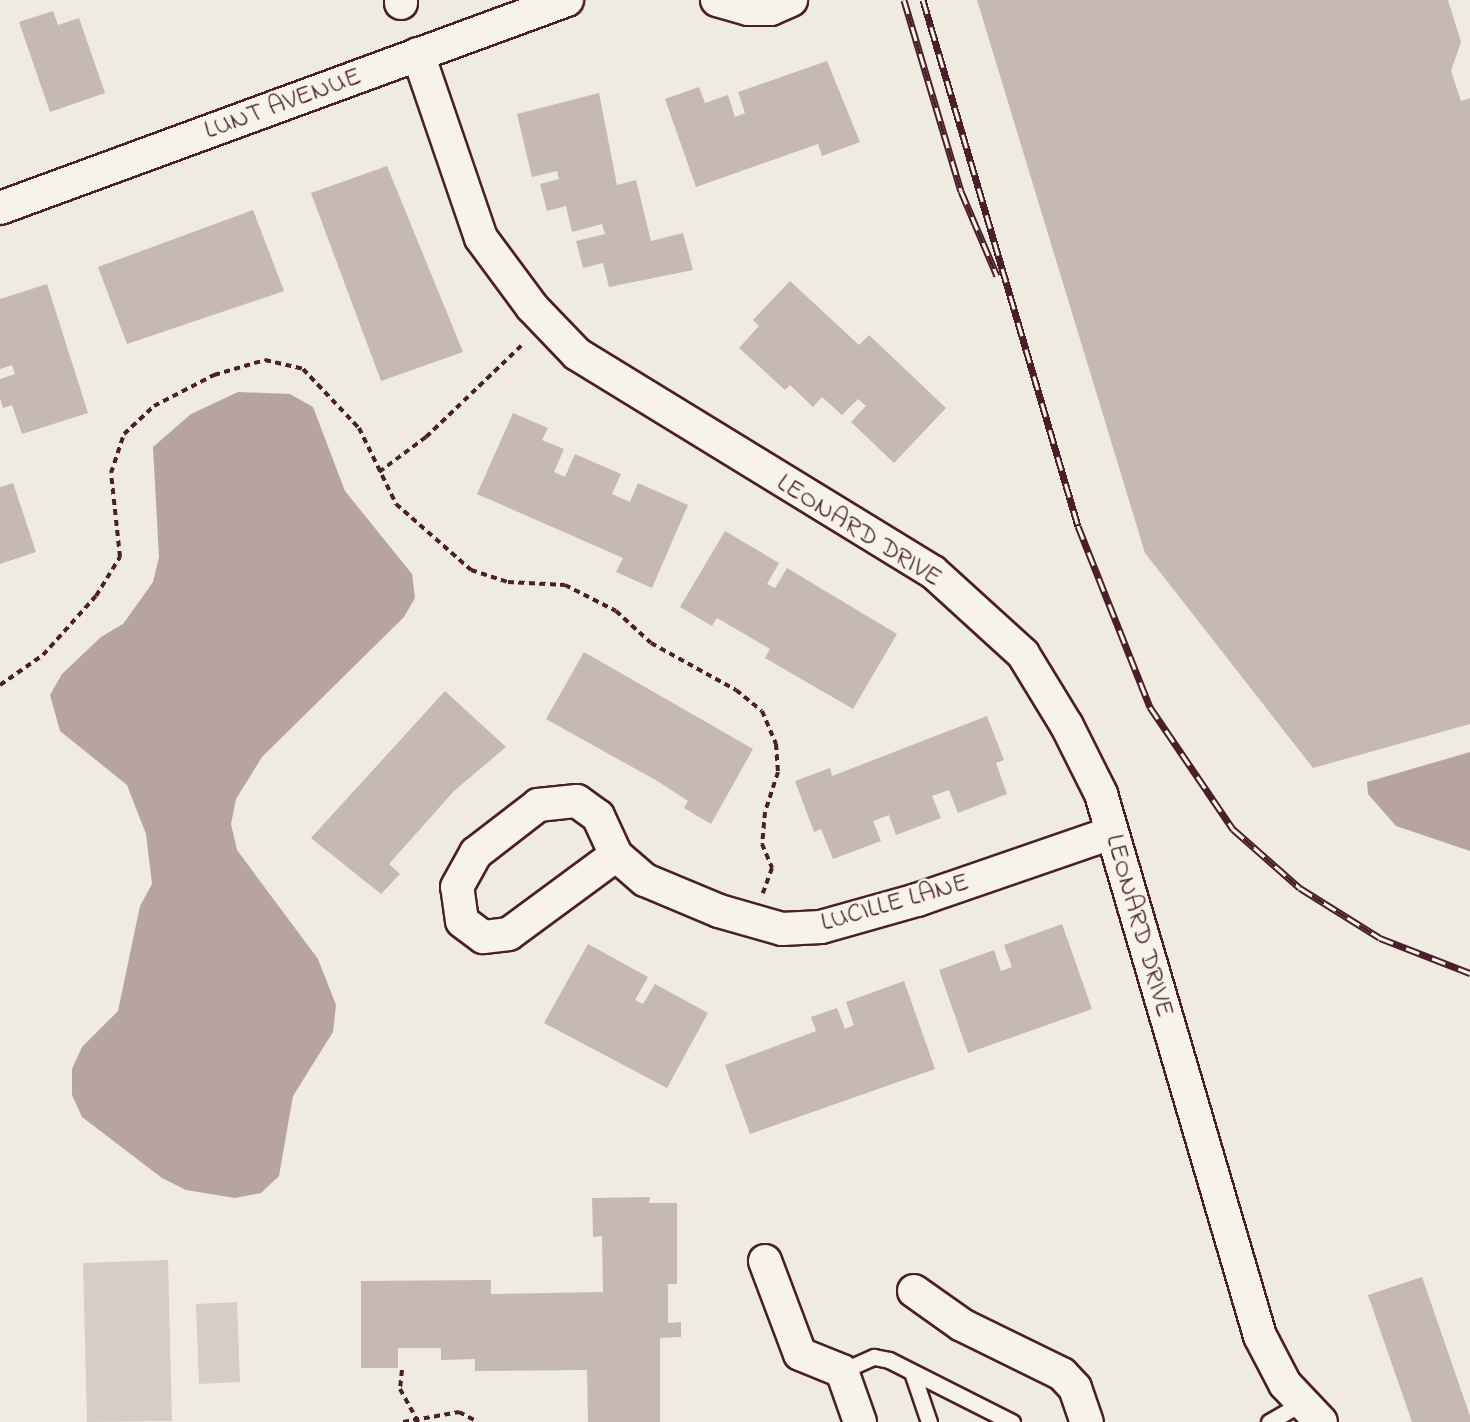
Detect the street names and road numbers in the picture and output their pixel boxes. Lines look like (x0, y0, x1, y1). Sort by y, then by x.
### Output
street label: LUNT AVENUE (200, 61, 366, 147)
street label: LEONARD DRIVE (770, 467, 948, 595)
street label: LEONARD DRIVE (1097, 831, 1181, 1021)
street label: LUCILLE LANE (817, 866, 973, 940)

